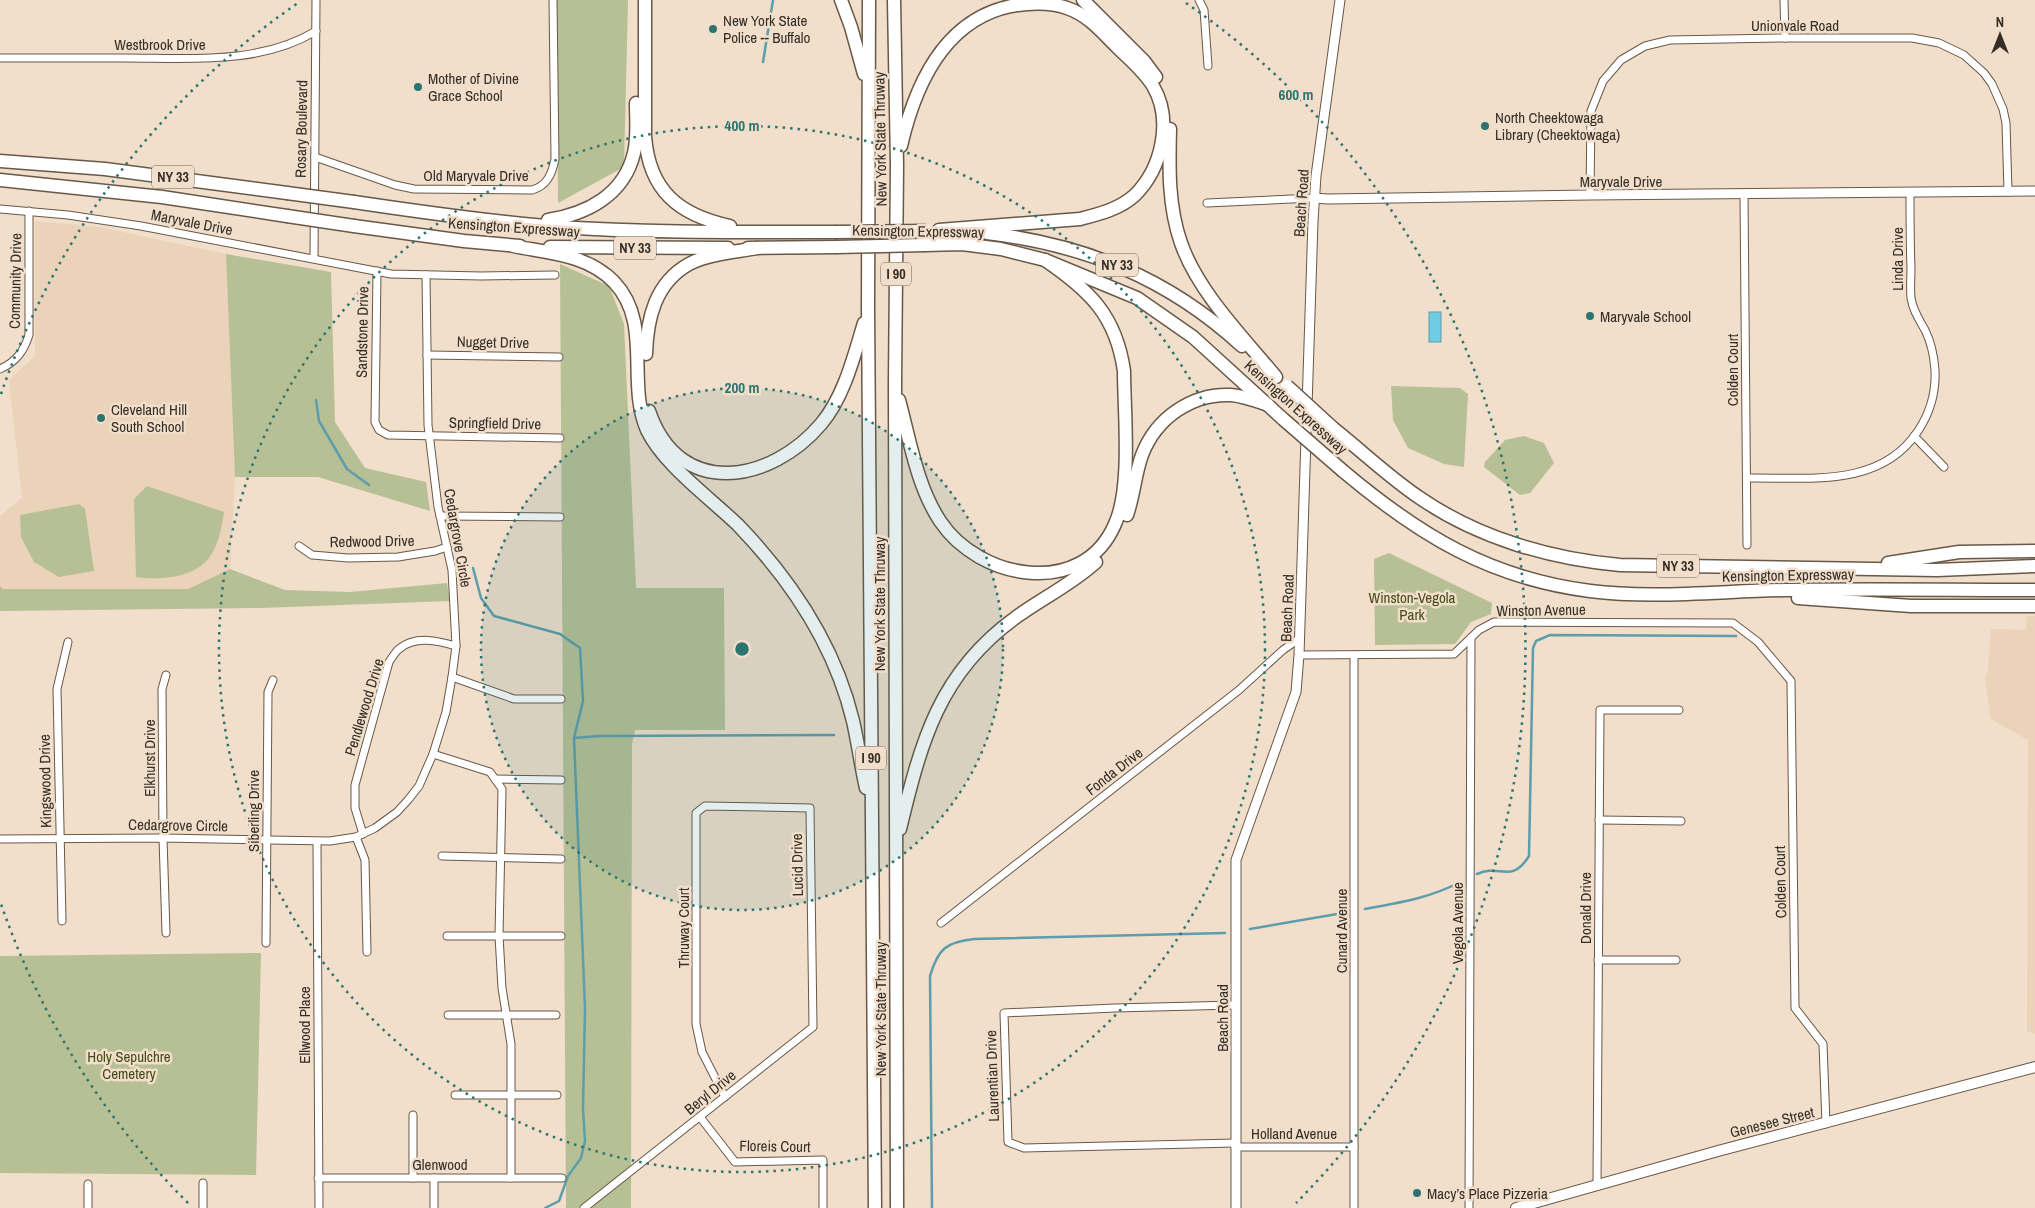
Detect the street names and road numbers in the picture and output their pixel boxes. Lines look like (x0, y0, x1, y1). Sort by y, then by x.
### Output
street label: Unionvale Road (1751, 15, 1839, 36)
street label: Westbrook Drive (114, 34, 206, 55)
street label: New York State Thruway (868, 71, 892, 207)
street label: Rosary Boulevard (290, 80, 312, 178)
street label: Old Maryvale Drive (423, 165, 529, 186)
road number: NY 33 (152, 166, 194, 188)
street label: Beach Road (1288, 168, 1314, 238)
street label: Maryvale Drive (1580, 171, 1663, 192)
street label: Maryvale Drive (149, 204, 235, 240)
street label: Kensington Expressway (447, 212, 581, 242)
street label: Kensington Expressway (852, 219, 985, 243)
street label: Linda Drive (1887, 227, 1908, 291)
street label: Community Drive (4, 233, 26, 329)
road number: NY 33 (614, 237, 656, 260)
road number: NY 33 (1096, 254, 1138, 276)
road number: I 90 (881, 262, 911, 286)
street label: Sandstone Drive (351, 286, 373, 378)
street label: Nugget Drive (457, 331, 530, 353)
street label: Colden Court (1722, 333, 1743, 406)
street label: Kensington Expressway (1240, 355, 1353, 460)
street label: Springfield Drive (449, 412, 541, 434)
street label: Cedargrove Circle (439, 487, 477, 589)
street label: Redwood Drive (329, 530, 415, 552)
street label: New York State Thruway (869, 536, 890, 671)
road number: NY 33 (1657, 554, 1699, 578)
street label: Kensington Expressway (1722, 563, 1855, 587)
street label: Beach Road (1275, 574, 1299, 642)
street label: Winston Avenue (1496, 599, 1586, 621)
street label: Pendlewood Drive (339, 656, 389, 758)
street label: Elkhurst Drive (139, 719, 160, 797)
street label: Kingswood Drive (34, 734, 56, 828)
street label: Fonda Drive (1081, 742, 1147, 800)
road number: I 90 (856, 746, 886, 770)
street label: Siberling Drive (243, 770, 264, 852)
street label: Cedargrove Circle (128, 814, 228, 836)
street label: Lucid Drive (786, 833, 808, 897)
street label: Colden Court (1769, 845, 1791, 918)
street label: Donald Drive (1575, 872, 1596, 944)
street label: Vegola Avenue (1447, 882, 1468, 964)
street label: Thruway Court (673, 887, 694, 968)
street label: Cunard Avenue (1331, 889, 1352, 973)
street label: New York State Thruway (870, 941, 891, 1076)
street label: Beach Road (1212, 984, 1233, 1052)
street label: Ellwood Place (294, 986, 315, 1064)
street label: Laurentian Drive (980, 1030, 1004, 1122)
street label: Beryl Drive (680, 1065, 740, 1119)
street label: Genesee Street (1728, 1101, 1817, 1143)
street label: Holland Avenue (1251, 1123, 1337, 1144)
street label: Floreis Court (739, 1135, 811, 1157)
street label: Glenwood (412, 1154, 468, 1175)

